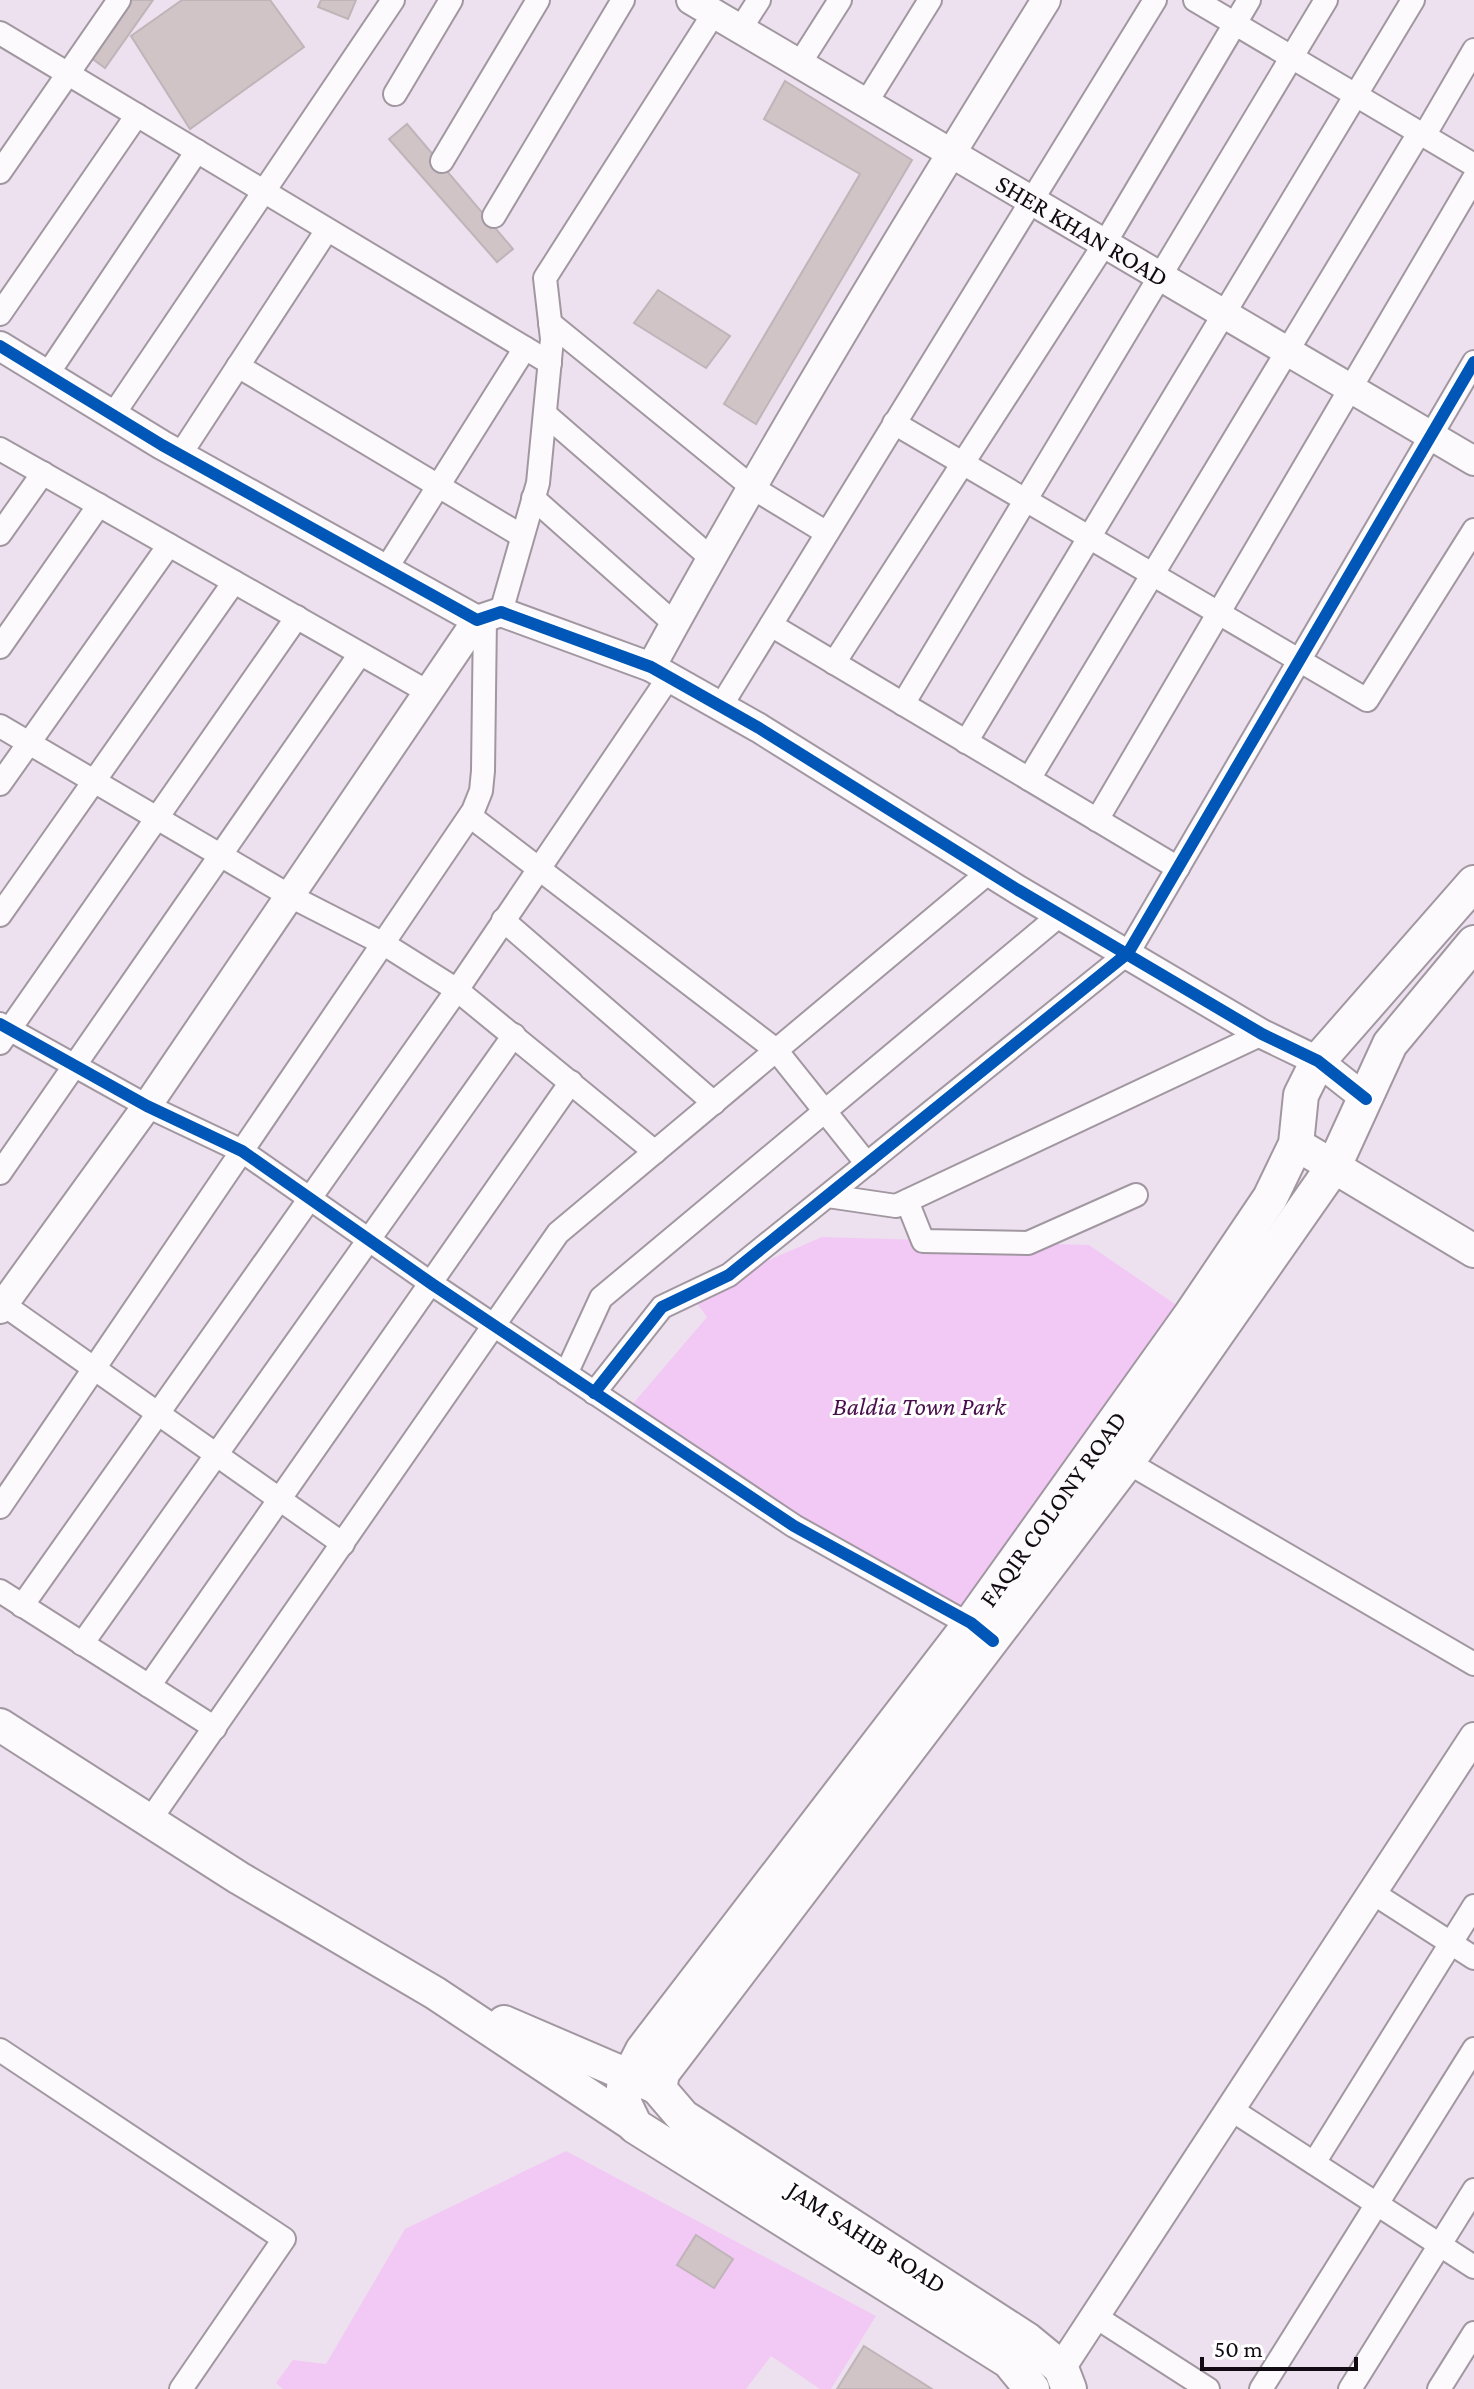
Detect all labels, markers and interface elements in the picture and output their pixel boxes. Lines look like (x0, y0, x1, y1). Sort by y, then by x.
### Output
street label: SHER KHAN ROAD (991, 169, 1173, 293)
park label: Baldia Town Park (832, 1392, 1007, 1421)
street label: FAQIR COLONY ROAD (973, 1405, 1133, 1612)
street label: JAM SAHIB ROAD (780, 2174, 952, 2300)
scale bar (1202, 2321, 1356, 2371)
text: 50 m (1214, 2335, 1263, 2362)

